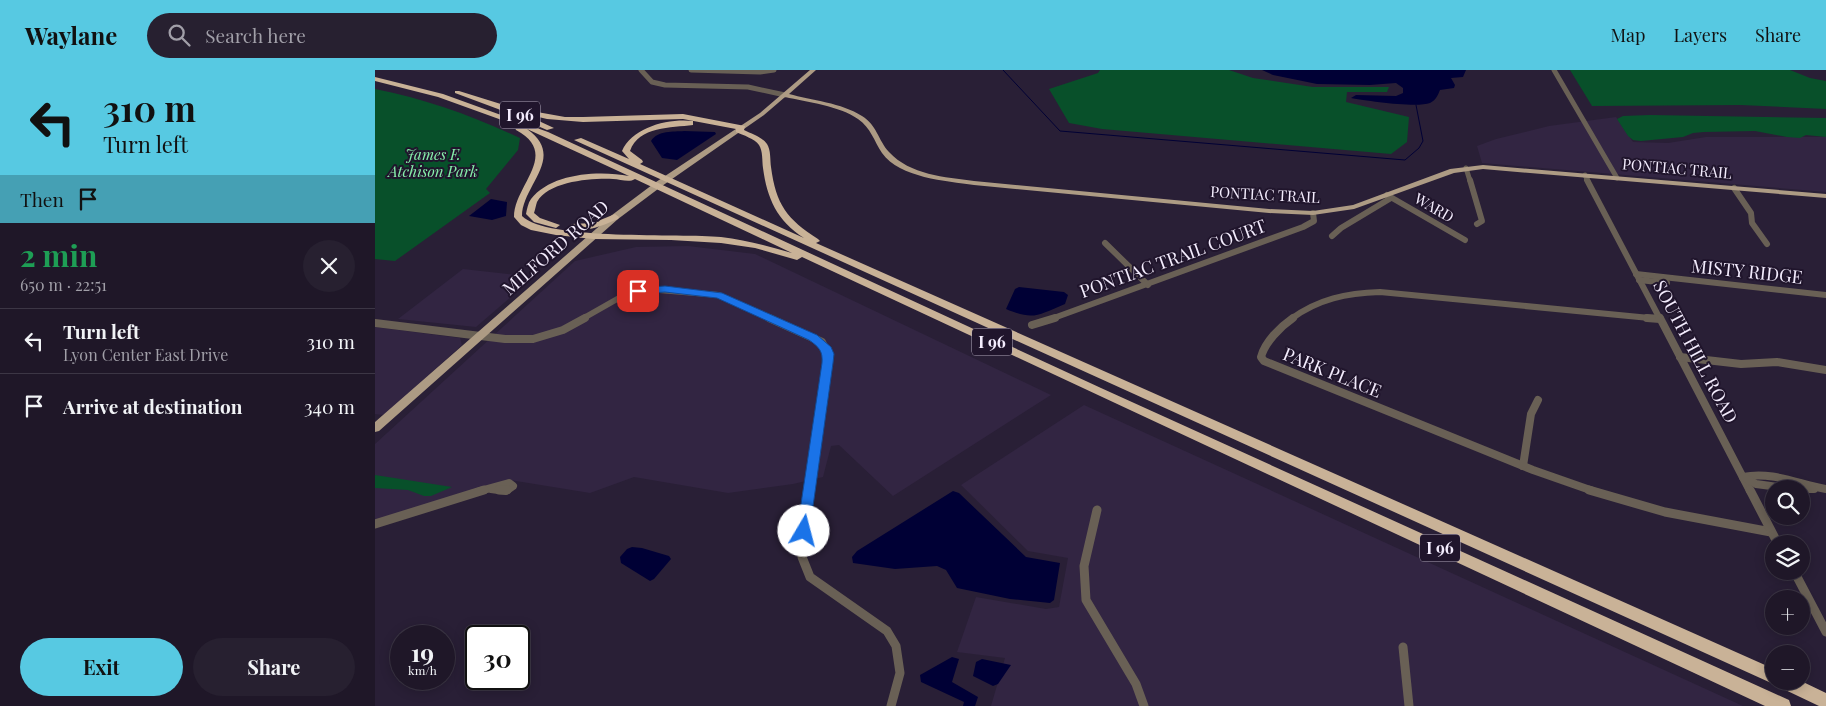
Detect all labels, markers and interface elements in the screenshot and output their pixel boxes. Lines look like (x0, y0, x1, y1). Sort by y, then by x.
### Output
search box (147, 13, 497, 58)
text: Waylane (25, 19, 117, 51)
icon: search (165, 21, 193, 49)
text: Search here (205, 22, 306, 48)
text: Map (1610, 23, 1645, 47)
text: Layers (1673, 23, 1727, 47)
text: Share (1755, 23, 1801, 47)
text: 310 m (103, 84, 196, 131)
icon: left (20, 90, 85, 155)
road number: I 96 (500, 102, 540, 128)
text: Turn left (103, 129, 188, 159)
park label: James F. Atchison Park (386, 144, 478, 181)
street label: PONTIAC TRAIL (1621, 153, 1733, 183)
street label: PONTIAC TRAIL (1210, 181, 1321, 207)
icon: arrive (74, 185, 102, 213)
text: Then (20, 186, 64, 212)
street label: WARD (1410, 187, 1458, 226)
street label: MILFORD ROAD (497, 194, 614, 300)
street label: PONTIAC TRAIL COURT (1076, 213, 1269, 303)
text: 2 min (20, 235, 97, 275)
button: close (303, 240, 355, 292)
street label: MISTY RIDGE (1690, 253, 1804, 289)
pin (617, 270, 659, 312)
text: 650 m · 22:51 (20, 274, 107, 295)
street label: SOUTH HILL ROAD (1648, 276, 1744, 427)
icon: arrive (624, 277, 652, 305)
text: Turn left (63, 318, 140, 344)
icon: left (20, 327, 48, 355)
text: 310 m (306, 328, 355, 354)
road number: I 96 (972, 328, 1012, 356)
street label: PARK PLACE (1280, 341, 1385, 403)
text: Lyon Center East Drive (63, 344, 228, 365)
icon: arrive (20, 392, 48, 420)
text: Arrive at destination (63, 393, 243, 419)
text: 340 m (304, 393, 355, 419)
map controls (1765, 480, 1810, 690)
button: search (1765, 480, 1810, 525)
position arrow (777, 504, 829, 556)
road number: I 96 (1420, 534, 1460, 562)
button: layers (1765, 535, 1810, 580)
button: + (1765, 590, 1810, 635)
speed limit sign: 30 (465, 625, 530, 690)
text: 19 (411, 635, 434, 668)
button: Exit (20, 638, 183, 696)
button: Share (193, 638, 355, 696)
button: − (1765, 645, 1810, 690)
text: km/h (408, 662, 437, 678)

